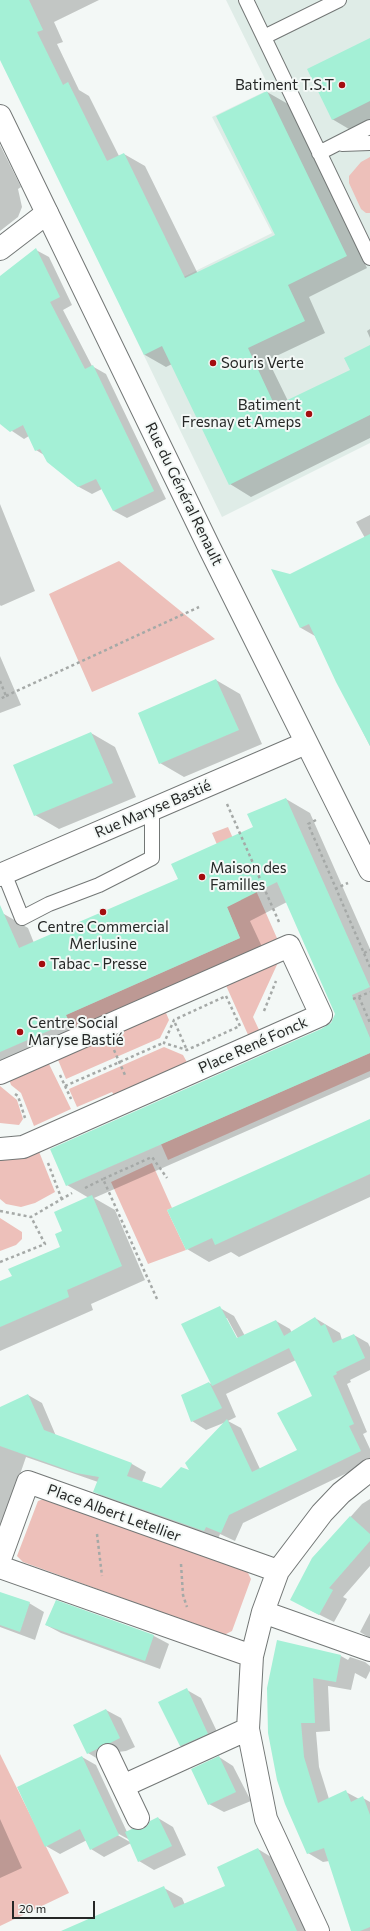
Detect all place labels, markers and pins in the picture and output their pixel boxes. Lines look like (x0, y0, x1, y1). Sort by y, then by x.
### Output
place label: Batiment T.S.T (235, 76, 334, 94)
marker: Batiment T.S.T (337, 80, 347, 90)
place label: Souris Verte (221, 354, 304, 372)
marker: Souris Verte (208, 358, 218, 368)
place label: Batiment Fresnay et Ameps (182, 396, 301, 431)
marker: Batiment Fresnay et Ameps (304, 409, 314, 419)
place label: Maison des Familles (210, 859, 287, 894)
marker: Maison des Familles (197, 872, 207, 882)
marker: Centre Commercial Merlusine (98, 907, 108, 917)
place label: Centre Commercial Merlusine (37, 918, 169, 953)
place label: Tabac - Presse (50, 955, 147, 973)
marker: Tabac - Presse (37, 959, 47, 969)
place label: Centre Social Maryse Bastié (28, 1014, 124, 1049)
marker: Centre Social Maryse Bastié (15, 1027, 25, 1037)

